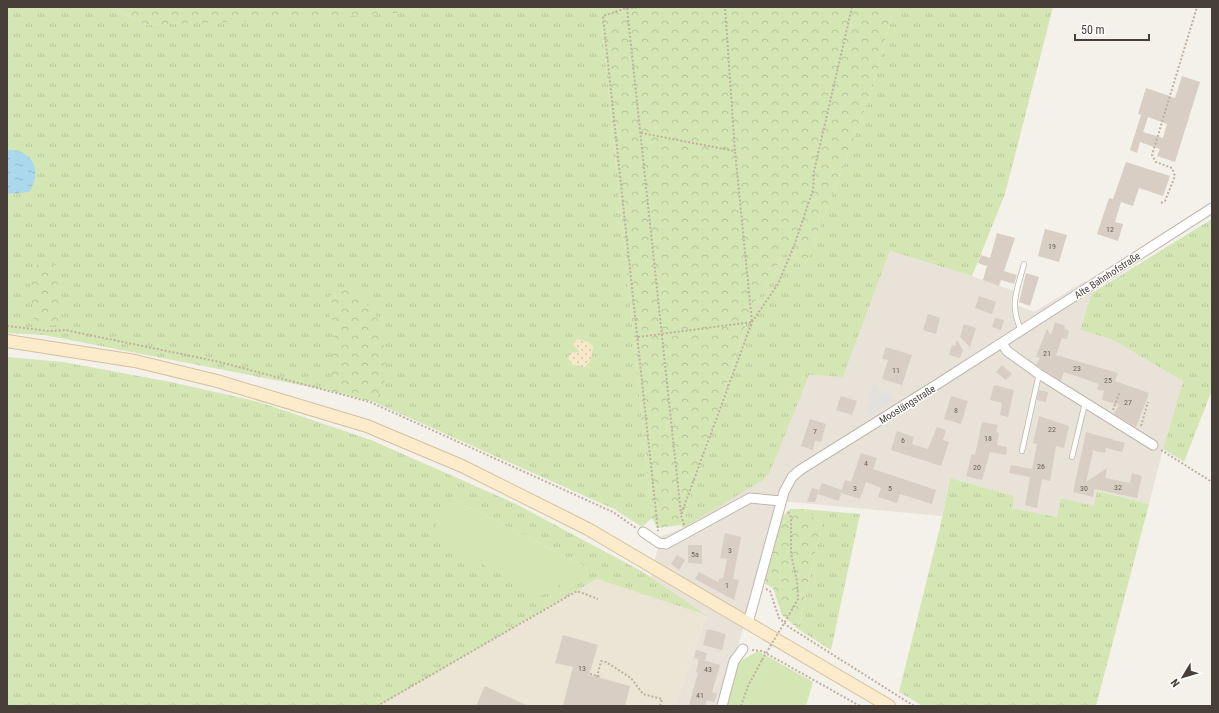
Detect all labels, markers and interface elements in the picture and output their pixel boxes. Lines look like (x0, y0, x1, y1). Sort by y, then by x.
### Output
scale bar (1075, 16, 1149, 42)
text: 50 m (1081, 23, 1105, 37)
house number: 12 (1106, 225, 1114, 234)
house number: 19 (1048, 242, 1056, 251)
street label: Alte Bahnhofstraße (1072, 250, 1142, 301)
house number: 21 (1043, 349, 1051, 358)
house number: 23 (1073, 364, 1081, 373)
house number: 11 (892, 366, 900, 375)
house number: 25 (1104, 376, 1112, 385)
street label: Mooslängstraße (877, 383, 938, 426)
house number: 27 (1124, 398, 1132, 407)
house number: 8 (954, 406, 958, 415)
house number: 22 (1048, 425, 1056, 434)
house number: 7 (813, 427, 817, 436)
house number: 18 (984, 434, 992, 443)
house number: 6 (901, 436, 905, 445)
house number: 4 (864, 459, 868, 468)
house number: 26 (1037, 462, 1045, 471)
house number: 20 (973, 463, 981, 472)
house number: 32 (1114, 483, 1122, 492)
house number: 3 (853, 484, 857, 493)
house number: 5 (888, 484, 892, 493)
house number: 30 (1080, 484, 1088, 493)
house number: 3 (728, 546, 732, 555)
house number: 5a (691, 550, 699, 559)
house number: 1 (725, 581, 729, 590)
north arrow (1163, 657, 1203, 697)
house number: 13 (578, 664, 586, 673)
house number: 43 (704, 665, 712, 674)
text: N (1168, 676, 1183, 690)
house number: 41 (696, 691, 704, 700)

